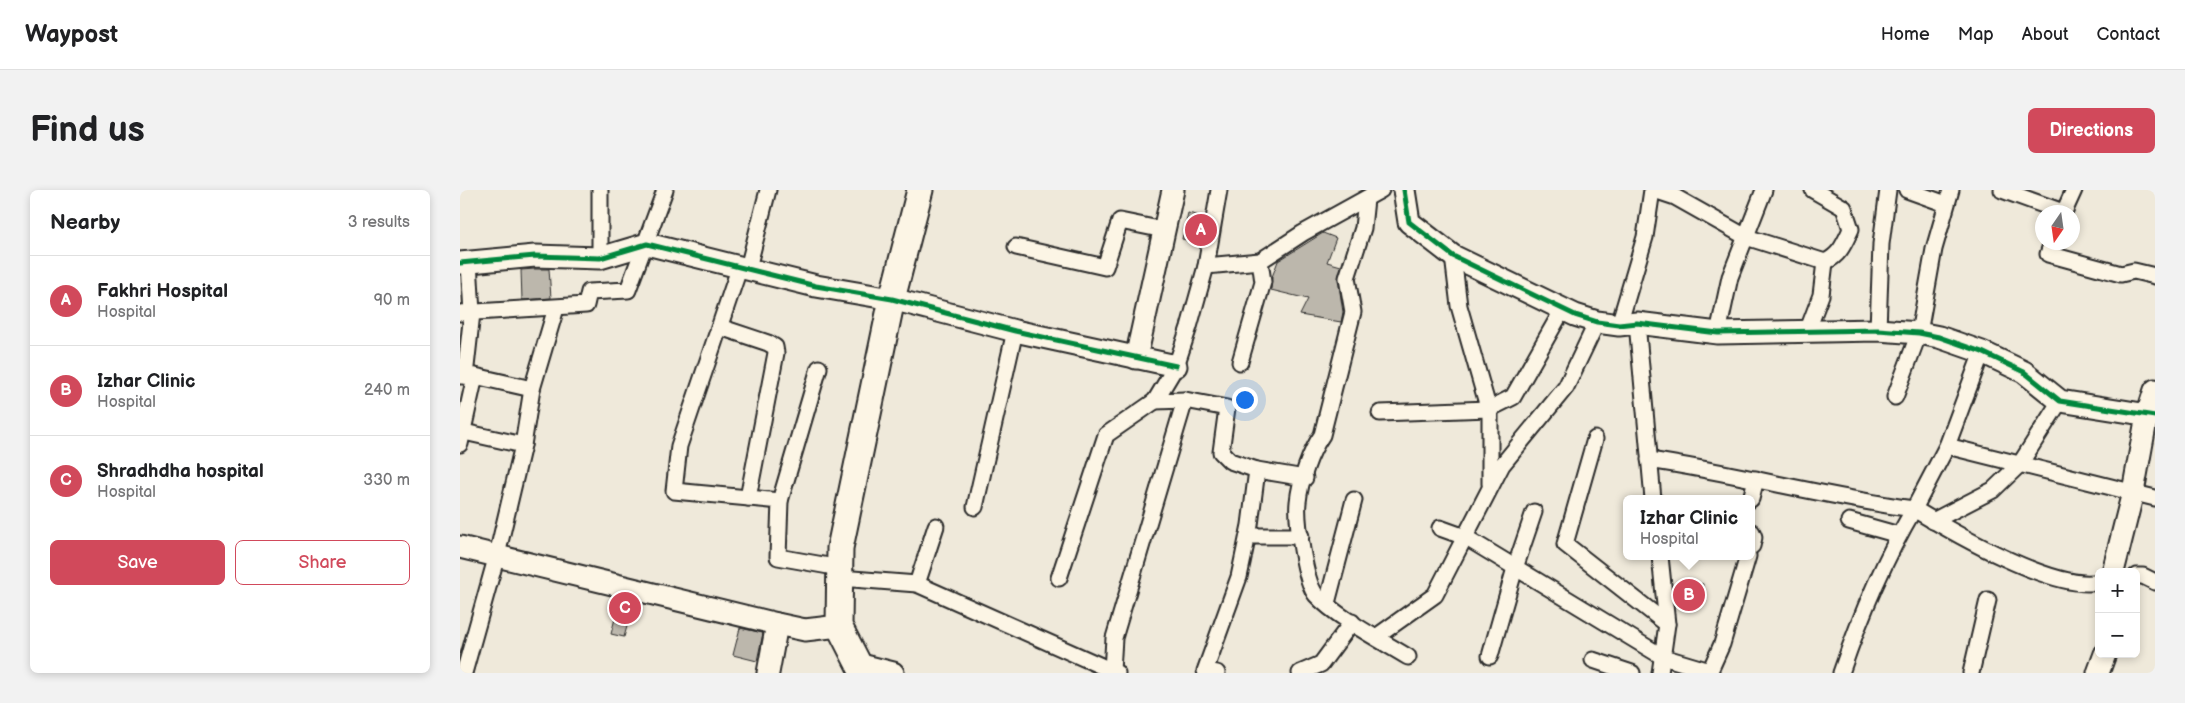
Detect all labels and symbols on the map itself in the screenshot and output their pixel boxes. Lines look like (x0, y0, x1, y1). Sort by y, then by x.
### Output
north arrow (2035, 205, 2080, 250)
pin: A (1185, 211, 1217, 249)
your location (1232, 387, 1258, 413)
pin: B (1673, 576, 1705, 614)
pin: C (609, 589, 641, 627)

